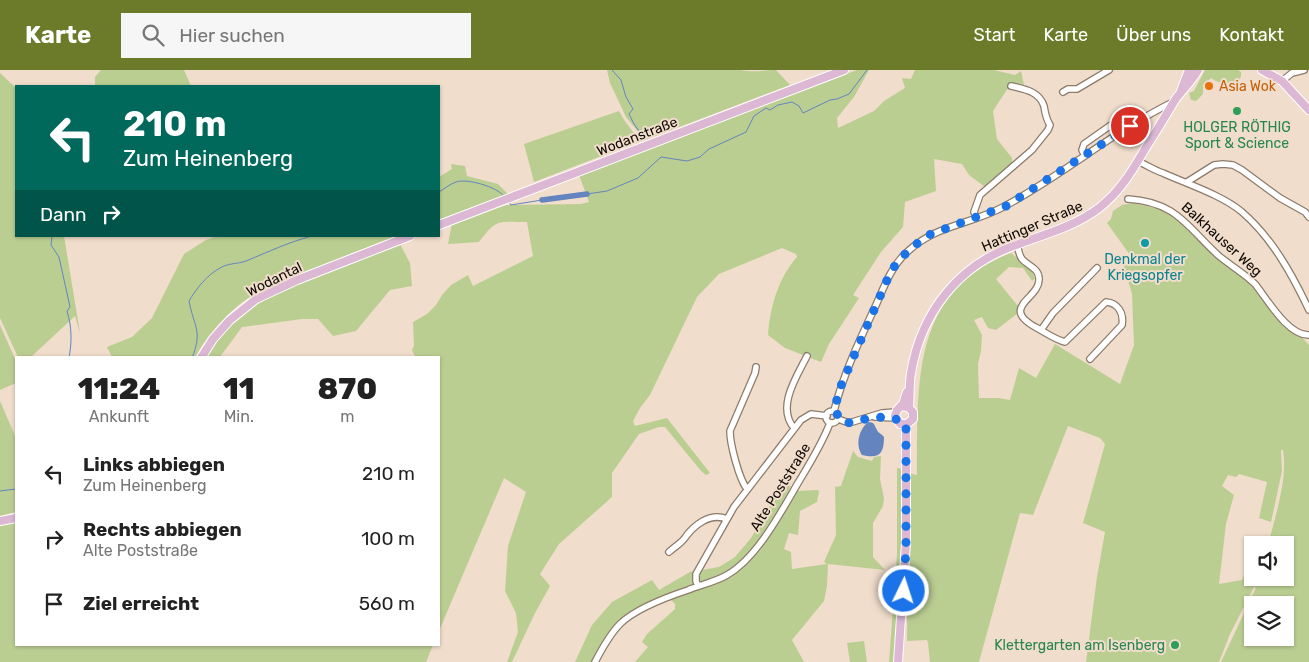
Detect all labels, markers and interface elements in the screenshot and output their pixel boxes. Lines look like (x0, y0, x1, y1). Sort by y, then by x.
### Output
search box (121, 13, 471, 58)
text: Karte (25, 21, 91, 49)
icon: search (139, 21, 167, 49)
text: Hier suchen (179, 24, 285, 47)
text: Start (973, 24, 1016, 46)
text: Karte (1044, 24, 1088, 46)
text: Über uns (1116, 24, 1191, 46)
text: Kontakt (1219, 24, 1284, 46)
place label: Asia Wok (1219, 78, 1277, 95)
marker: Asia Wok (1203, 80, 1215, 92)
text: 210 m (123, 103, 226, 145)
icon: left (40, 105, 105, 170)
pin (1109, 105, 1151, 147)
marker: HOLGER RÖTHIG Sport & Science (1231, 105, 1243, 117)
icon: arrive (1116, 112, 1144, 140)
street label: Wodanstraße (594, 113, 680, 160)
place label: HOLGER RÖTHIG Sport & Science (1183, 119, 1291, 152)
text: Zum Heinenberg (123, 145, 293, 172)
street label: Hattinger Straße (979, 197, 1086, 255)
street label: Balkhauser Weg (1178, 199, 1266, 280)
icon: right (97, 200, 125, 228)
text: Dann (40, 203, 87, 226)
marker: Denkmal der Kriegsopfer (1139, 237, 1151, 249)
place label: Denkmal der Kriegsopfer (1104, 251, 1187, 284)
street label: Wodantal (244, 259, 305, 300)
text: 11:24 (78, 371, 160, 407)
text: 11 (223, 371, 255, 407)
text: 870 (317, 371, 377, 407)
text: Ankunft (89, 407, 149, 426)
text: Min. (224, 407, 254, 426)
text: m (340, 407, 354, 426)
street label: Alte Poststraße (747, 440, 814, 534)
text: Links abbiegen (83, 453, 225, 476)
icon: left (40, 460, 68, 488)
text: 210 m (362, 462, 415, 485)
text: Zum Heinenberg (83, 476, 207, 495)
text: Rechts abbiegen (83, 518, 242, 541)
icon: right (40, 525, 68, 553)
text: 100 m (361, 527, 415, 550)
map controls (1244, 536, 1294, 646)
button: sound (1244, 536, 1294, 586)
text: Alte Poststraße (83, 541, 198, 560)
position arrow (877, 564, 929, 616)
icon: arrive (40, 590, 68, 618)
text: Ziel erreicht (83, 592, 199, 615)
text: 560 m (359, 592, 415, 615)
button: layers (1244, 596, 1294, 646)
place label: Klettergarten am Isenberg (994, 637, 1165, 654)
marker: Klettergarten am Isenberg (1169, 639, 1181, 651)

